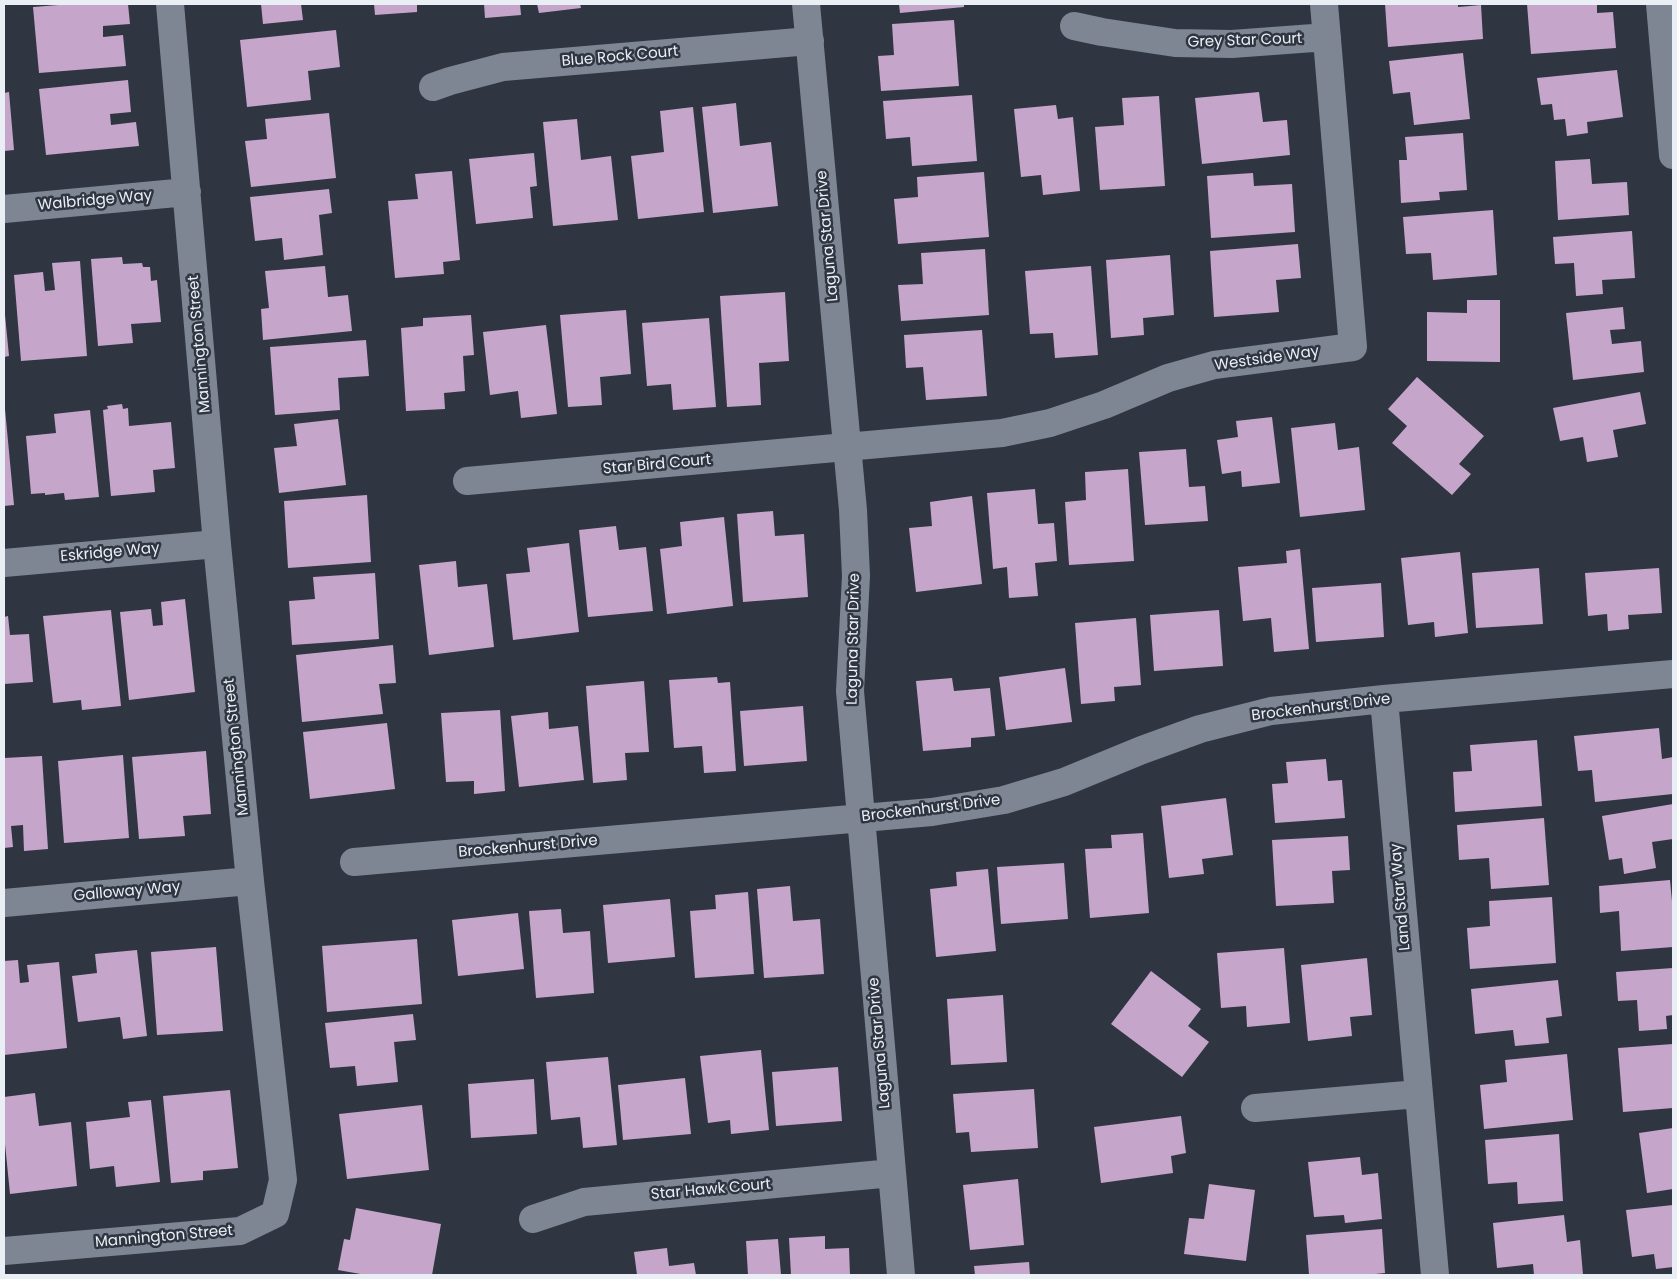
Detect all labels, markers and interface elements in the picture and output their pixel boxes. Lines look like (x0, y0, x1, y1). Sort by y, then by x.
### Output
street label: Grey Star Court (1187, 30, 1303, 52)
street label: Blue Rock Court (561, 43, 679, 71)
street label: Laguna Star Drive (813, 170, 843, 302)
street label: Walbridge Way (37, 187, 153, 215)
street label: Mannington Street (185, 274, 215, 414)
street label: Westside Way (1214, 343, 1320, 375)
street label: Star Bird Court (602, 451, 712, 479)
street label: Eskridge Way (60, 540, 160, 566)
street label: Laguna Star Drive (844, 573, 864, 705)
street label: Mannington Street (221, 677, 253, 817)
street label: Brockenhurst Drive (1251, 691, 1391, 725)
street label: Brockenhurst Drive (861, 792, 1001, 826)
street label: Brockenhurst Drive (458, 832, 598, 862)
street label: Land Star Way (1387, 843, 1415, 951)
street label: Galloway Way (73, 878, 181, 906)
street label: Laguna Star Drive (865, 977, 895, 1109)
street label: Star Hawk Court (650, 1176, 772, 1204)
street label: Mannington Street (94, 1222, 234, 1252)

